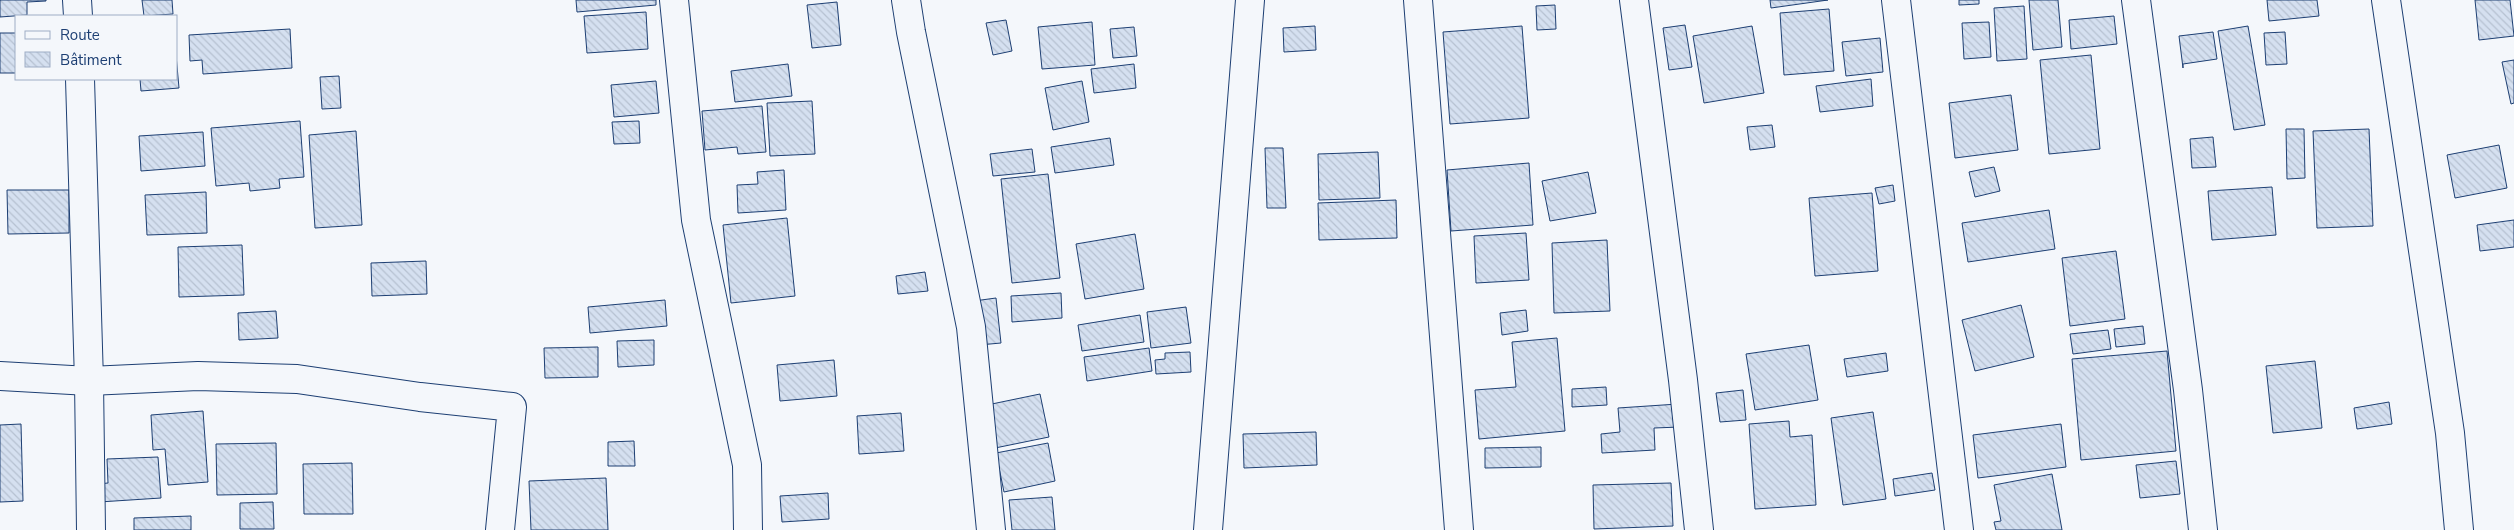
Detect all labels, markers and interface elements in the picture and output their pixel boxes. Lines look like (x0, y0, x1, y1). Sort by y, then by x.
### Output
legend (15, 15, 178, 80)
text: Route (60, 25, 100, 45)
text: Bâtiment (60, 50, 122, 70)

